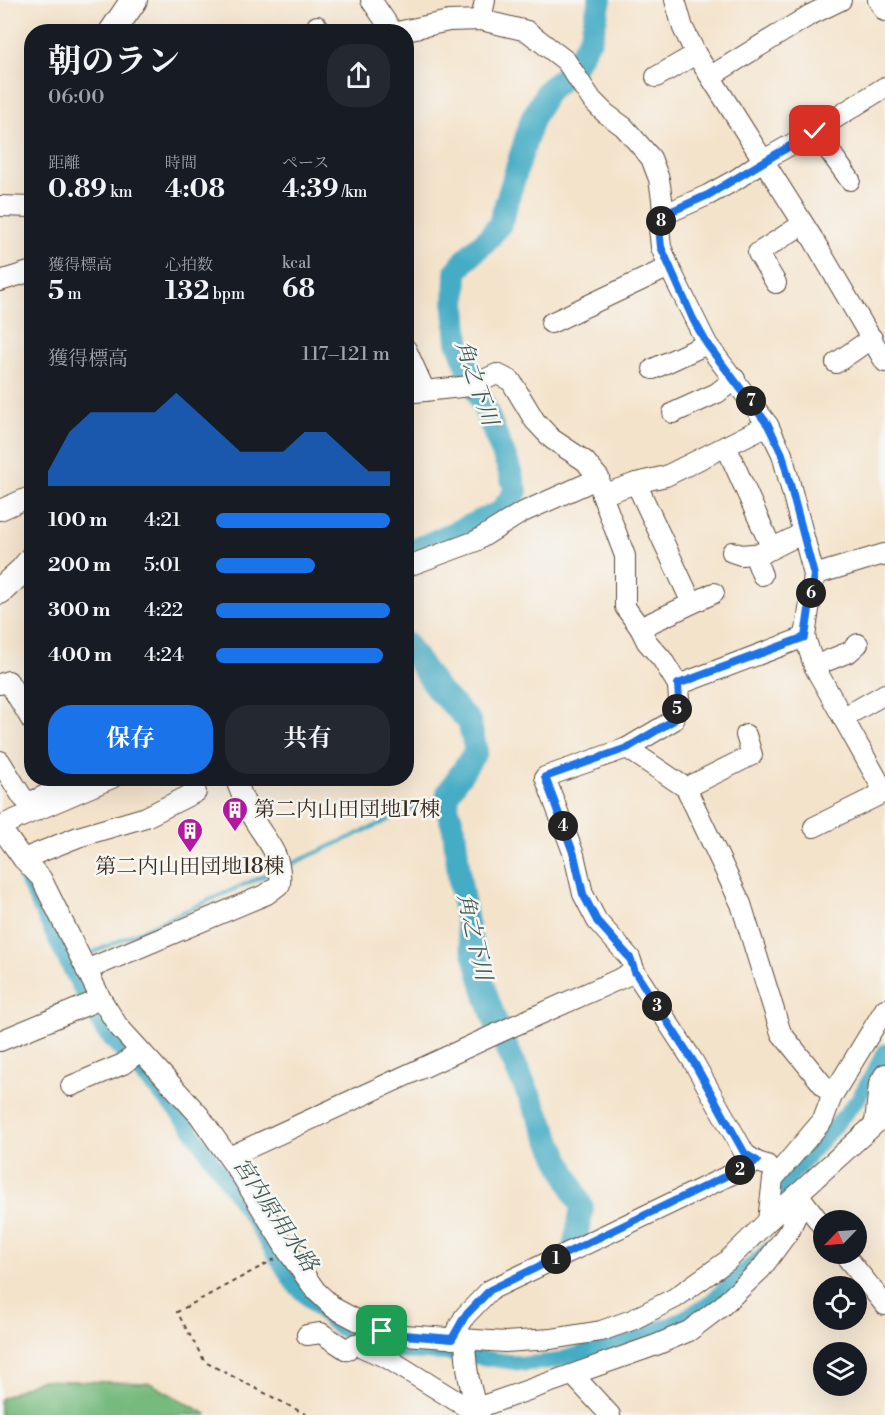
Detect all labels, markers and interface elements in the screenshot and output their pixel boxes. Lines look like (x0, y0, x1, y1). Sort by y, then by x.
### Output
text: 朝のラン (48, 42, 180, 83)
button: share (327, 44, 390, 107)
text: 06:00 (48, 85, 104, 110)
pin (789, 105, 840, 156)
icon: check (798, 114, 831, 147)
text: 距離 (48, 153, 80, 173)
text: 時間 (165, 153, 197, 173)
text: ペース (282, 153, 329, 173)
text: 0.89 (48, 173, 107, 205)
text: 4:08 (165, 173, 225, 205)
text: 4:39 (282, 173, 339, 205)
text: km (107, 182, 133, 202)
text: /km (339, 182, 367, 202)
pin: 8 (646, 206, 676, 236)
text: 8 (656, 211, 666, 231)
text: kcal (282, 253, 311, 273)
text: 獲得標高 (48, 255, 112, 275)
text: 心拍数 (165, 255, 213, 275)
text: 68 (282, 273, 315, 305)
text: 5 (48, 275, 64, 307)
text: 132 (165, 275, 209, 307)
text: m (64, 284, 81, 304)
text: bpm (209, 284, 245, 304)
water label: 角之下川 (449, 337, 504, 431)
text: 117–121 m (301, 342, 390, 367)
text: 獲得標高 (48, 347, 128, 372)
pin: 7 (736, 386, 766, 416)
text: 7 (746, 391, 756, 411)
text: 100 m (48, 508, 107, 533)
text: 4:21 (144, 508, 181, 533)
text: 200 m (48, 553, 111, 578)
text: 5:01 (144, 553, 181, 578)
pin: 6 (796, 578, 826, 608)
text: 6 (806, 583, 816, 603)
text: 300 m (48, 598, 111, 623)
text: 4:22 (144, 598, 183, 623)
text: 400 m (48, 643, 112, 668)
text: 4:24 (144, 643, 184, 668)
pin: 5 (662, 694, 692, 724)
text: 5 (672, 699, 682, 719)
button: 保存 (48, 705, 213, 774)
button: 共有 (225, 705, 390, 774)
building icon: 第二内山田団地17棟 (220, 795, 250, 833)
place label: 第二内山田団地17棟 (254, 797, 441, 823)
pin: 4 (548, 811, 578, 841)
building icon: 第二内山田団地18棟 (175, 816, 205, 854)
text: 4 (558, 816, 568, 836)
place label: 第二内山田団地18棟 (95, 854, 285, 880)
water label: 角之下川 (451, 891, 498, 985)
pin: 3 (642, 991, 672, 1021)
text: 3 (652, 996, 662, 1016)
water label: 宮内原用水路 (227, 1153, 324, 1279)
pin: 2 (725, 1155, 755, 1185)
text: 2 (735, 1160, 745, 1180)
north arrow (813, 1210, 867, 1264)
map controls (813, 1210, 867, 1396)
pin: 1 (541, 1244, 571, 1274)
text: 1 (552, 1249, 560, 1269)
button: locate (813, 1276, 867, 1330)
pin (356, 1305, 407, 1356)
icon: arrive (365, 1314, 398, 1347)
button: layers (813, 1342, 867, 1396)

